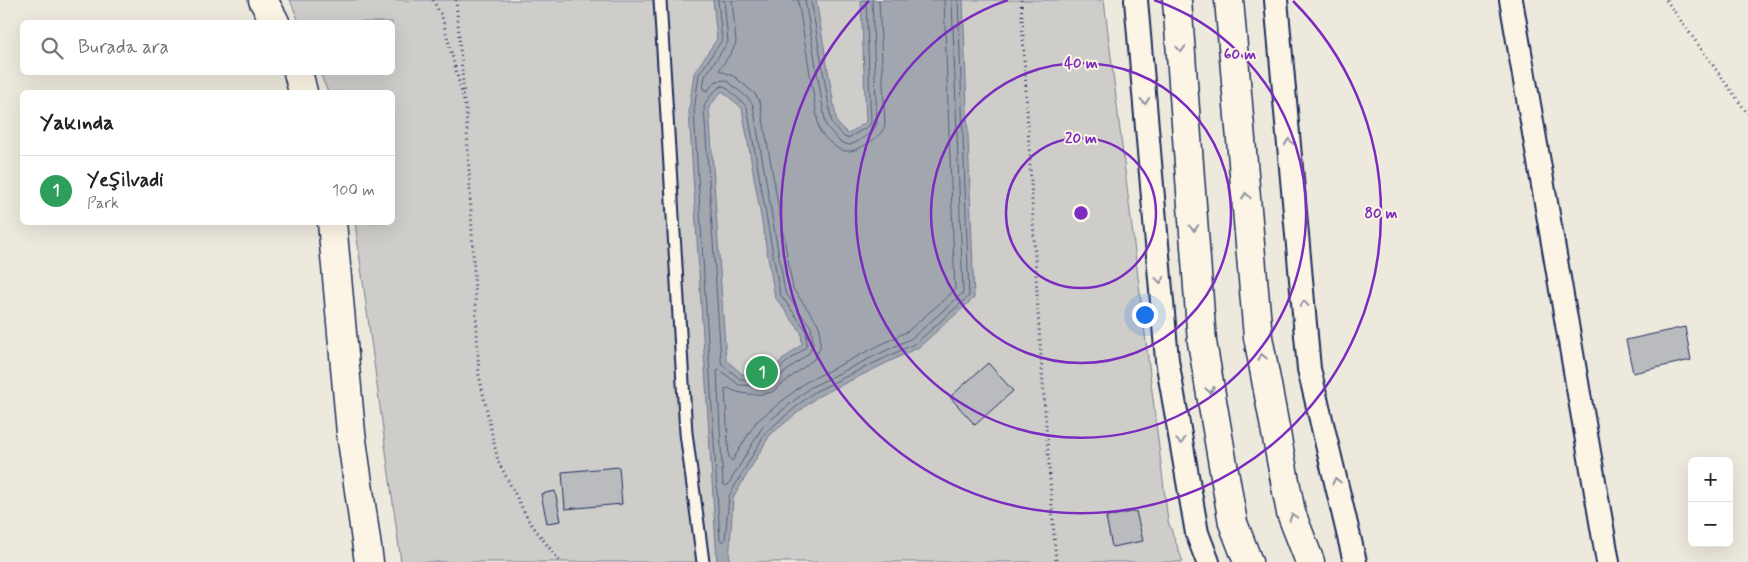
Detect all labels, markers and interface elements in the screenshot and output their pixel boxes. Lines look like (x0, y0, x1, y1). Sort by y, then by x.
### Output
search box (20, 20, 395, 75)
icon: search (38, 34, 66, 62)
text: Burada ara (78, 35, 169, 60)
one-way arrow (1175, 45, 1186, 53)
text: 60 m (1224, 45, 1256, 65)
text: 40 m (1064, 54, 1098, 74)
one-way arrow (1140, 97, 1151, 105)
text: Yakında (40, 109, 114, 137)
text: 20 m (1065, 129, 1097, 149)
one-way arrow (1283, 138, 1294, 146)
text: Yeşilvadi (87, 168, 163, 193)
text: 1 (52, 180, 60, 201)
text: 100 m (332, 180, 375, 201)
one-way arrow (1241, 191, 1252, 199)
text: Park (87, 193, 119, 214)
centre of rings (1072, 204, 1090, 222)
text: 80 m (1364, 204, 1398, 224)
one-way arrow (1188, 224, 1199, 232)
one-way arrow (1154, 277, 1165, 285)
one-way arrow (1298, 300, 1309, 308)
your location (1132, 302, 1158, 328)
pin: 1 (746, 353, 778, 391)
one-way arrow (1257, 353, 1268, 362)
one-way arrow (1204, 385, 1214, 394)
one-way arrow (1175, 437, 1185, 446)
map controls (1688, 457, 1733, 547)
button: + (1688, 457, 1733, 502)
one-way arrow (1331, 476, 1342, 485)
button: − (1688, 502, 1733, 547)
one-way arrow (1289, 513, 1299, 521)

